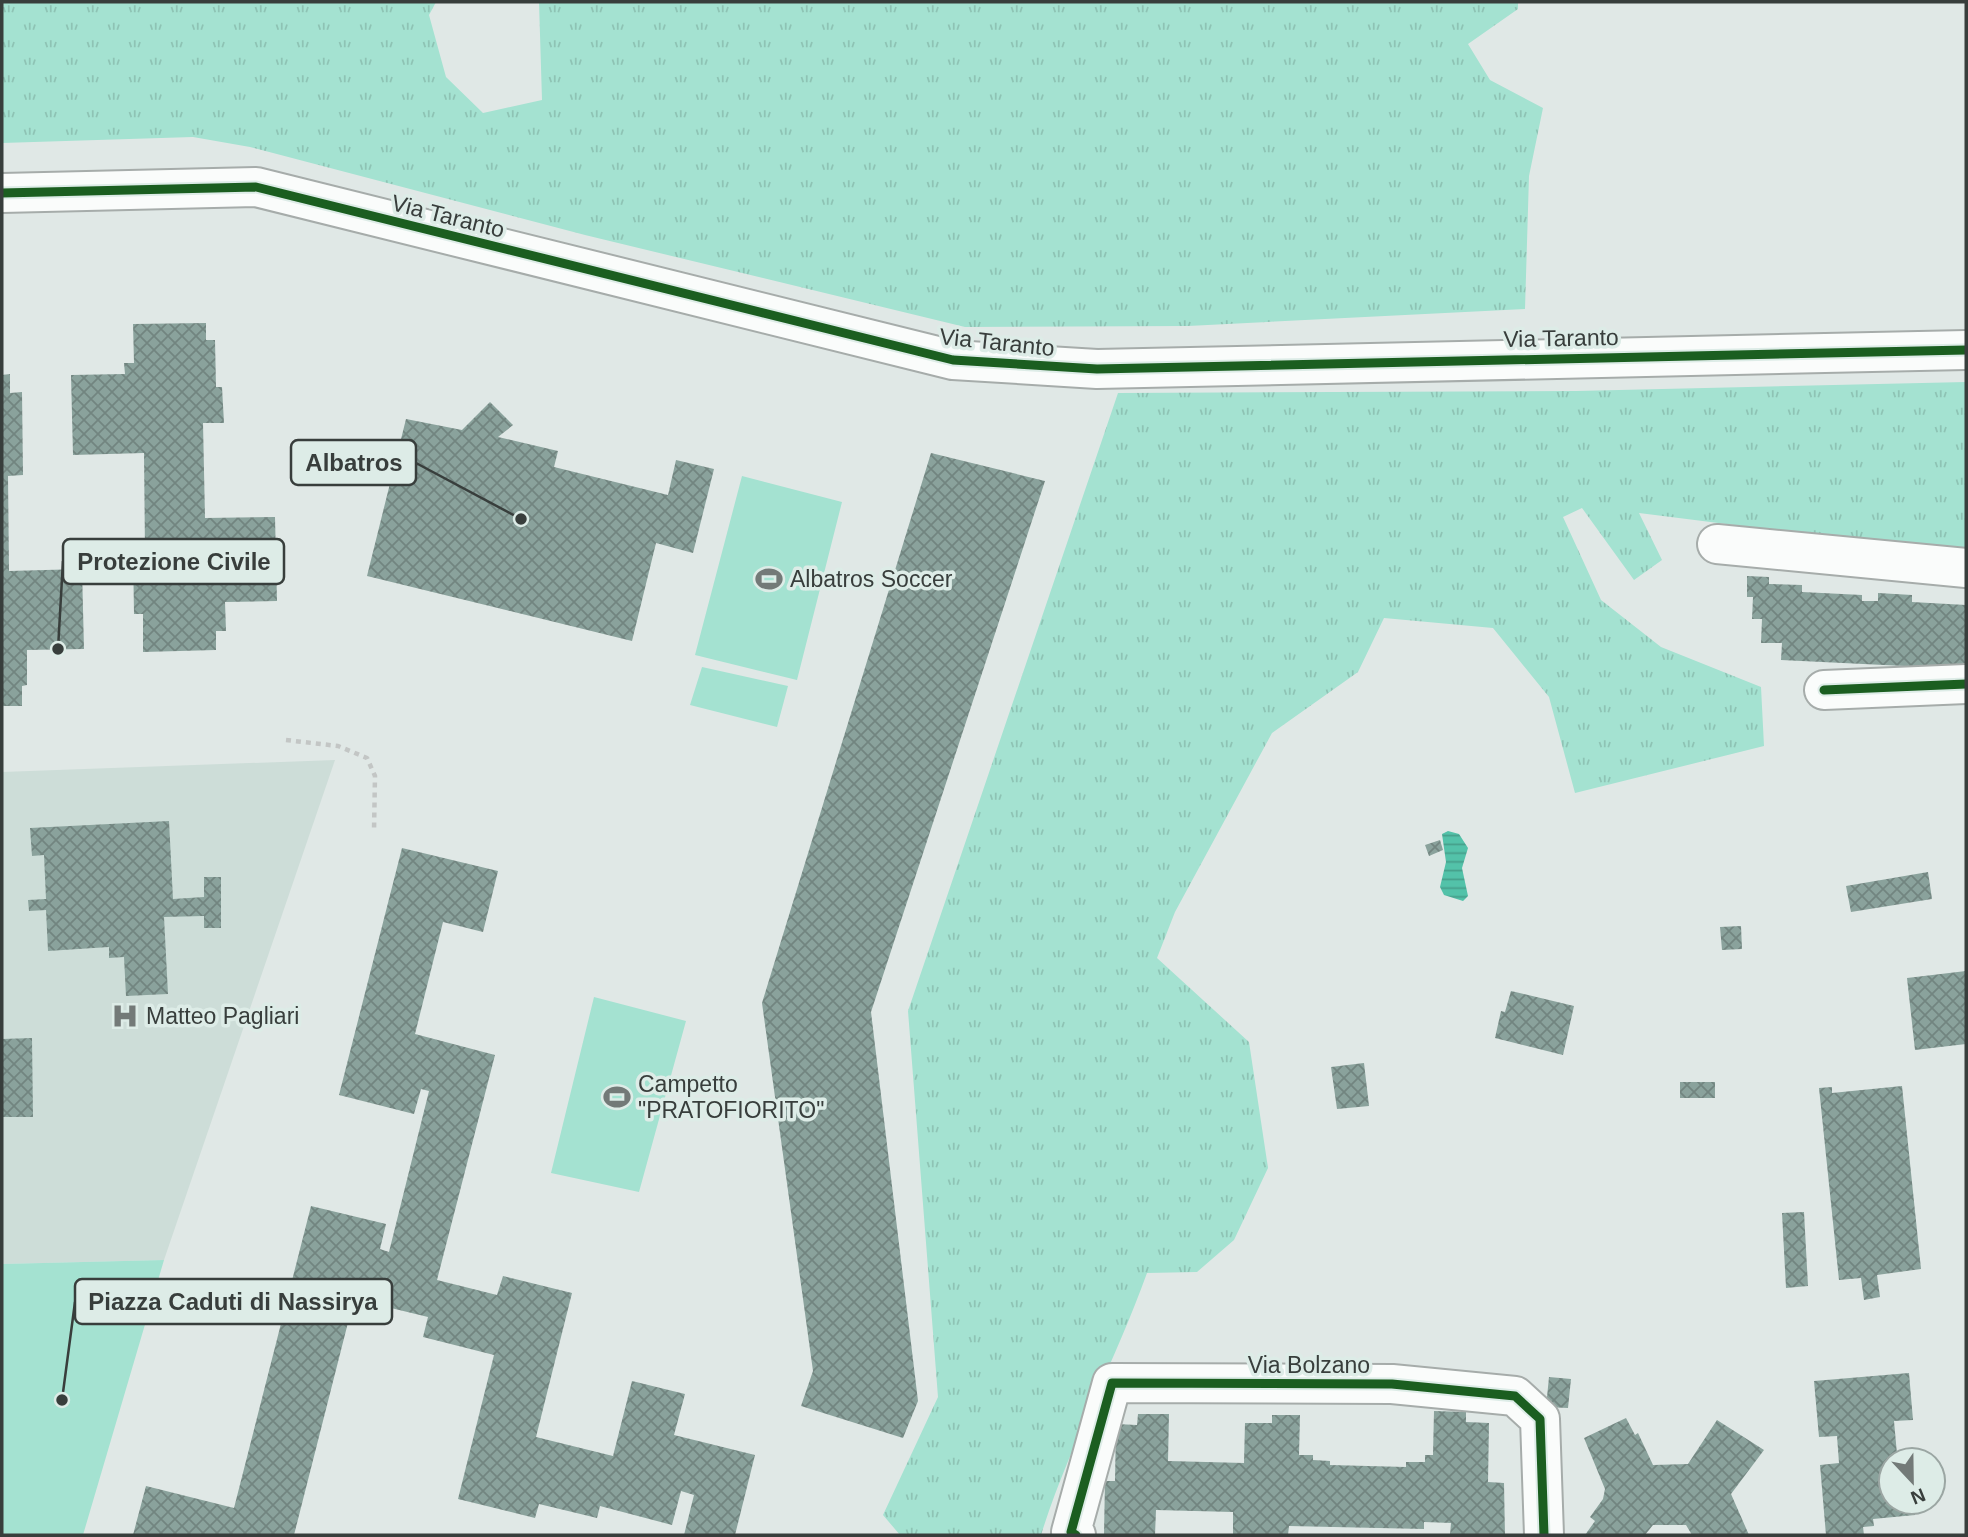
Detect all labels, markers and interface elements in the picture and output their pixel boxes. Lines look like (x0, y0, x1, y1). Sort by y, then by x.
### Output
street label: Via Taranto (389, 189, 507, 243)
street label: Via Taranto (938, 323, 1056, 361)
street label: Via Taranto (1503, 324, 1619, 352)
callout: Albatros (291, 440, 416, 485)
text: Albatros (305, 449, 403, 476)
callout: Protezione Civile (63, 539, 284, 584)
text: Protezione Civile (77, 548, 271, 575)
sports icon: Albatros Soccer (754, 564, 784, 594)
place label: Albatros Soccer (790, 566, 953, 592)
hospital icon: Matteo Pagliari (110, 1001, 140, 1031)
place label: Matteo Pagliari (146, 1003, 299, 1029)
place label: Campetto "PRATOFIORITO" (638, 1071, 824, 1123)
sports icon: Campetto "PRATOFIORITO" (602, 1082, 632, 1112)
callout: Piazza Caduti di Nassirya (75, 1279, 392, 1324)
text: Piazza Caduti di Nassirya (88, 1288, 378, 1315)
street label: Via Bolzano (1248, 1352, 1370, 1378)
north arrow (1877, 1446, 1947, 1516)
text: N (1908, 1484, 1928, 1509)

